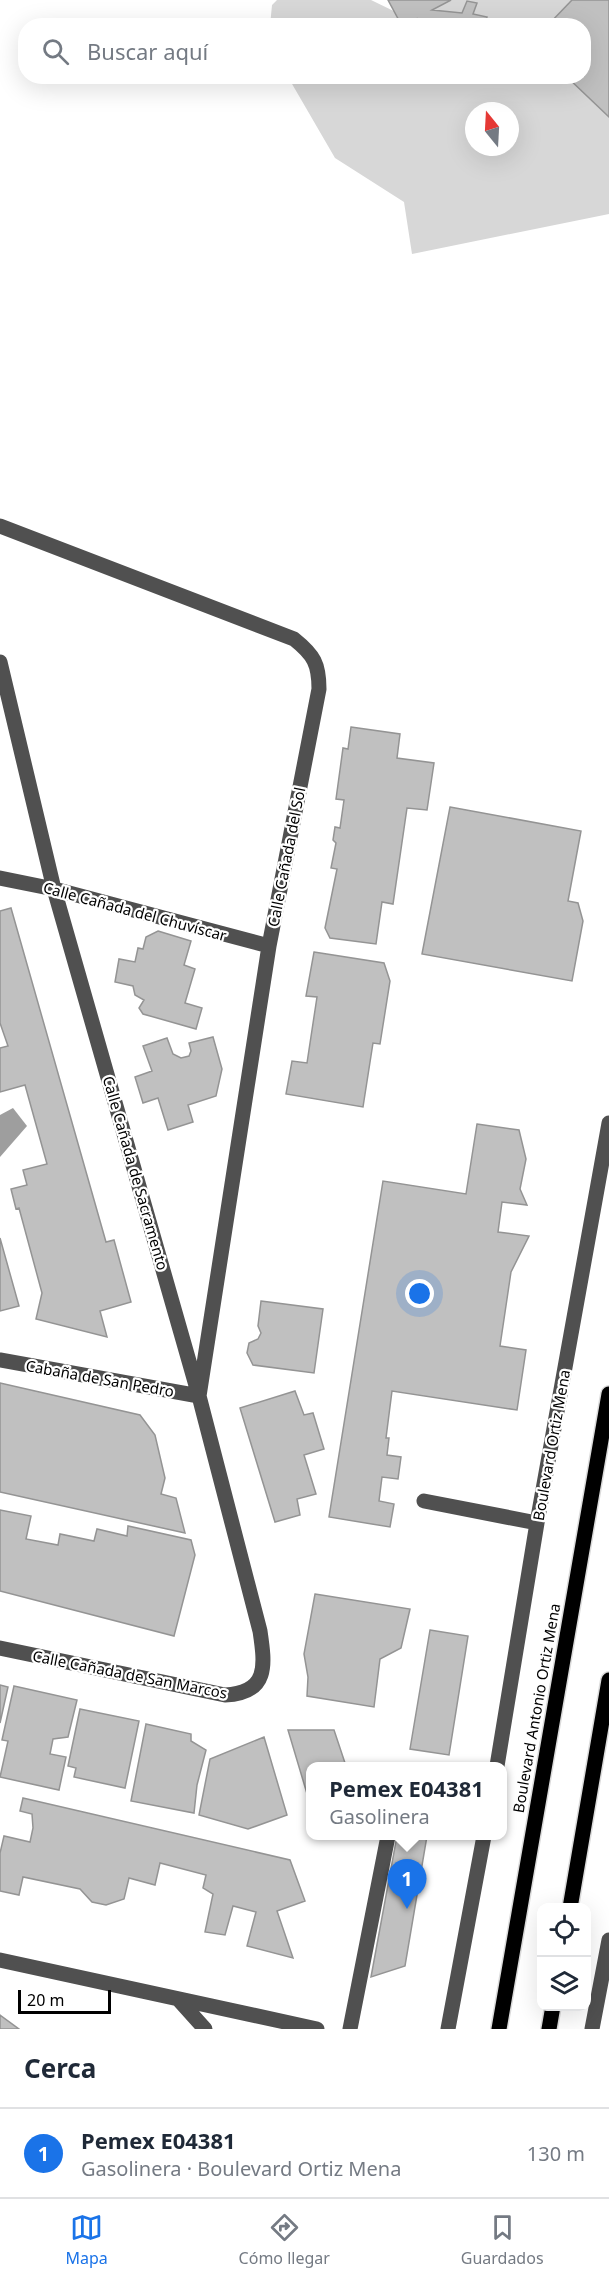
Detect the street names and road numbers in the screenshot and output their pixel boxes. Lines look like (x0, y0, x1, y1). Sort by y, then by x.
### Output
street label: Calle Cañada del Sol (263, 786, 309, 928)
street label: Calle Cañada del Chuvíscar (41, 877, 229, 945)
street label: Calle Cañada de Sacramento (99, 1074, 173, 1272)
street label: Cabaña de San Pedro (24, 1355, 176, 1401)
street label: Boulevard Ortiz Mena (528, 1368, 574, 1522)
street label: Boulevard Antonio Ortiz Mena (508, 1602, 564, 1814)
street label: Calle Cañada de San Marcos (31, 1645, 229, 1703)

